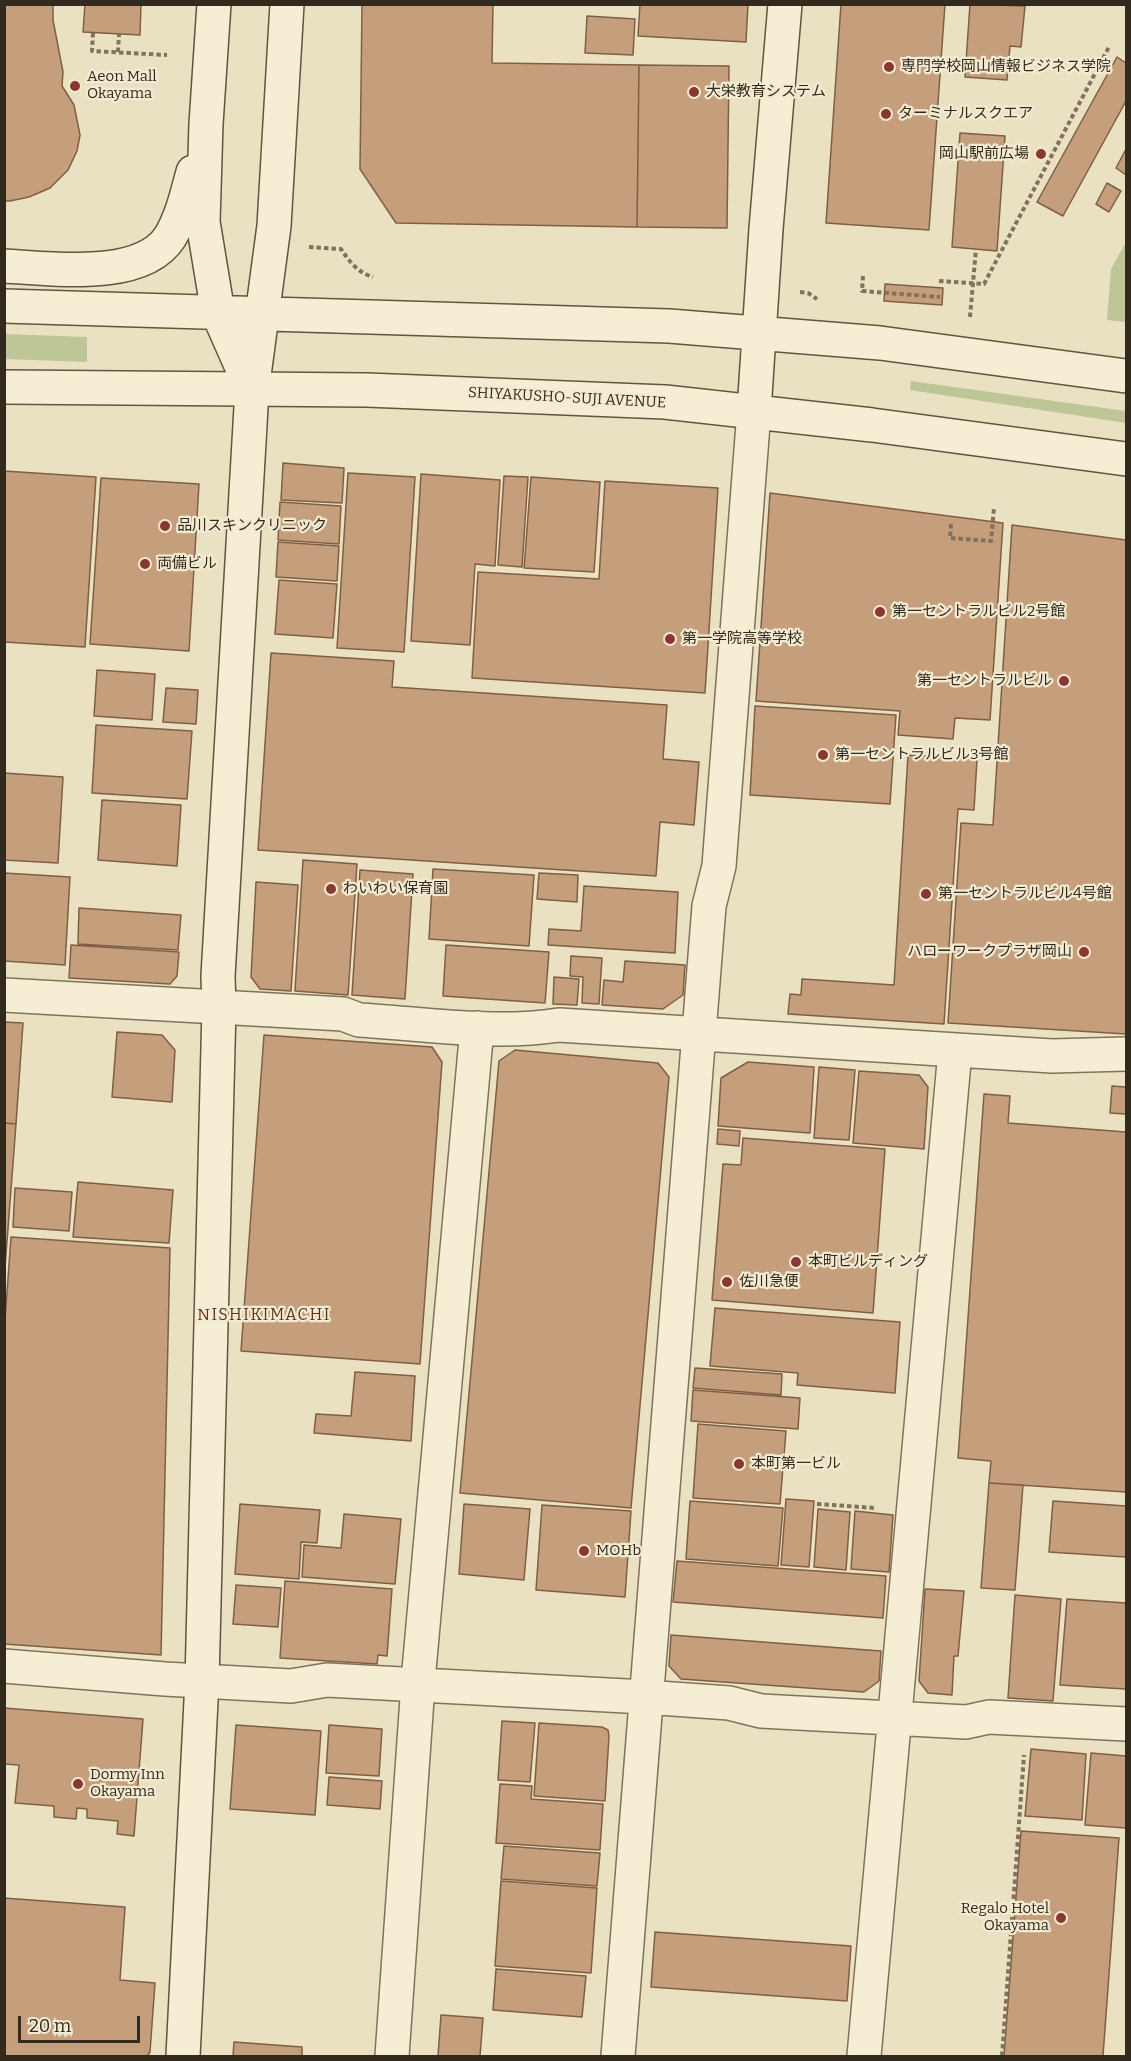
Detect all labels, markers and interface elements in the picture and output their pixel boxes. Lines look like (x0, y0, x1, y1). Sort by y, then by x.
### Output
place label: 専門学校岡山情報ビジネス学院 (901, 58, 1111, 76)
marker: 専門学校岡山情報ビジネス学院 (882, 60, 896, 74)
place label: Aeon Mall Okayama (87, 68, 157, 103)
marker: Aeon Mall Okayama (68, 79, 82, 93)
place label: 大栄教育システム (706, 83, 826, 101)
marker: 大栄教育システム (687, 85, 701, 99)
place label: ターミナルスクエア (898, 105, 1033, 123)
marker: ターミナルスクエア (879, 107, 893, 121)
place label: 岡山駅前広場 (939, 145, 1029, 163)
marker: 岡山駅前広場 (1034, 147, 1048, 161)
street label: SHIYAKUSHO-SUJI AVENUE (468, 384, 666, 412)
place label: 品川スキンクリニック (177, 517, 327, 535)
marker: 品川スキンクリニック (158, 519, 172, 533)
place label: 両備ビル (157, 555, 217, 573)
marker: 両備ビル (138, 557, 152, 571)
place label: 第一セントラルビル2号館 (892, 603, 1065, 621)
marker: 第一セントラルビル2号館 (873, 605, 887, 619)
place label: 第一学院高等学校 (682, 630, 802, 648)
marker: 第一学院高等学校 (663, 632, 677, 646)
place label: 第一セントラルビル (917, 672, 1052, 690)
marker: 第一セントラルビル (1057, 674, 1071, 688)
place label: 第一セントラルビル3号館 (835, 746, 1009, 764)
marker: 第一セントラルビル3号館 (816, 748, 830, 762)
place label: わいわい保育園 (343, 880, 448, 898)
marker: わいわい保育園 (324, 882, 338, 896)
place label: 第一セントラルビル4号館 (938, 885, 1112, 903)
marker: 第一セントラルビル4号館 (919, 887, 933, 901)
place label: ハローワークプラザ岡山 (907, 943, 1072, 961)
marker: ハローワークプラザ岡山 (1077, 945, 1091, 959)
place label: 本町ビルディング (808, 1253, 928, 1271)
marker: 本町ビルディング (789, 1255, 803, 1269)
place label: 佐川急便 (739, 1273, 799, 1291)
marker: 佐川急便 (720, 1275, 734, 1289)
district label: NISHIKIMACHI (197, 1306, 331, 1326)
place label: 本町第一ビル (751, 1455, 841, 1473)
marker: 本町第一ビル (732, 1457, 746, 1471)
place label: MOHb (596, 1542, 641, 1560)
marker: MOHb (577, 1544, 591, 1558)
place label: Dormy Inn Okayama (90, 1766, 165, 1801)
marker: Dormy Inn Okayama (71, 1777, 85, 1791)
place label: Regalo Hotel Okayama (961, 1900, 1049, 1935)
marker: Regalo Hotel Okayama (1054, 1911, 1068, 1925)
scale bar (21, 2004, 142, 2042)
text: 20 m (29, 2015, 71, 2037)

